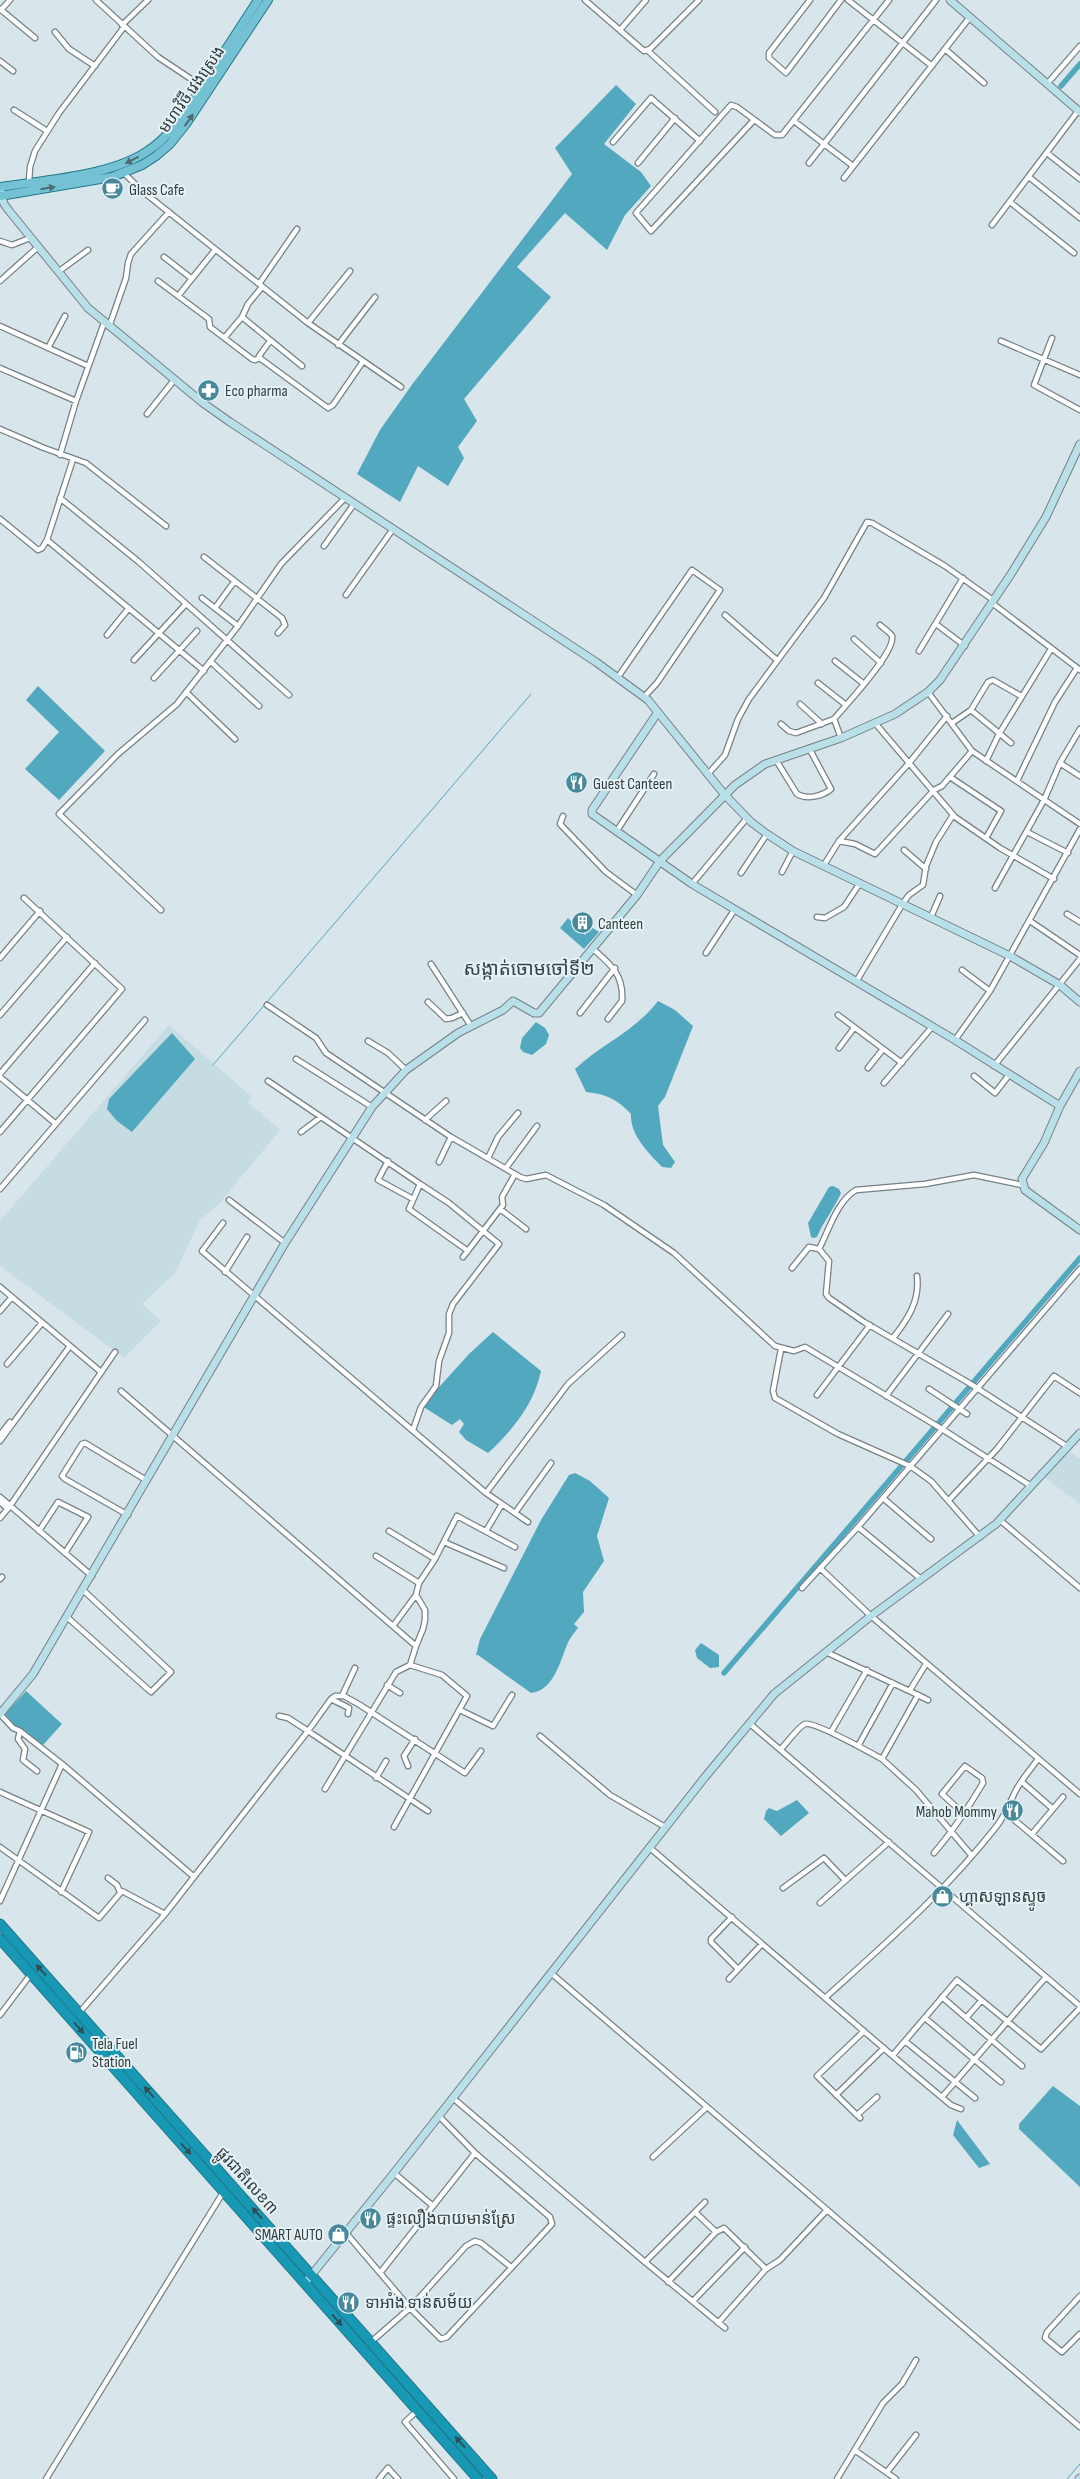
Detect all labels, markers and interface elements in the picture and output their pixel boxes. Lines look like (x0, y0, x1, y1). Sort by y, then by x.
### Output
street label: មហាវិថី វេងស្រេង (153, 41, 229, 137)
one-way arrow (184, 113, 194, 127)
one-way arrow (125, 156, 139, 164)
cafe icon: Glass Cafe (101, 177, 125, 201)
place label: Glass Cafe (129, 181, 184, 200)
one-way arrow (40, 183, 56, 191)
pharmacy icon: Eco pharma (197, 378, 221, 402)
place label: Eco pharma (225, 382, 288, 401)
restaurant icon: Guest Canteen (565, 771, 589, 795)
place label: Guest Canteen (593, 775, 672, 794)
building icon: Canteen (570, 911, 594, 935)
place label: Canteen (598, 915, 643, 934)
district label: សង្កាត់ចោមចៅទី២ (464, 958, 595, 981)
restaurant icon: Mahob Mommy (1001, 1799, 1025, 1823)
place label: Mahob Mommy (916, 1803, 997, 1822)
shop icon: ហ្គាសឡានស្ទូច (931, 1884, 955, 1908)
place label: ហ្គាសឡានស្ទូច (959, 1888, 1046, 1911)
one-way arrow (35, 1965, 47, 1977)
one-way arrow (73, 2021, 85, 2033)
place label: Tela Fuel Station (92, 2035, 138, 2072)
fuel station icon: Tela Fuel Station (64, 2040, 88, 2064)
one-way arrow (143, 2086, 155, 2098)
one-way arrow (181, 2143, 192, 2156)
street label: ផ្លូវជាតិលេខ៣ (209, 2143, 282, 2221)
restaurant icon: ផ្ទះលឿងបាយមាន់ស្រែ (358, 2206, 382, 2230)
one-way arrow (251, 2208, 263, 2220)
place label: ផ្ទះលឿងបាយមាន់ស្រែ (386, 2208, 516, 2229)
shop icon: SMART AUTO (327, 2222, 351, 2246)
place label: SMART AUTO (255, 2226, 323, 2245)
restaurant icon: ទាអាំង ទាន់សម័យ (337, 2290, 361, 2314)
place label: ទាអាំង ទាន់សម័យ (365, 2292, 472, 2313)
one-way arrow (332, 2313, 343, 2326)
one-way arrow (454, 2437, 466, 2449)

